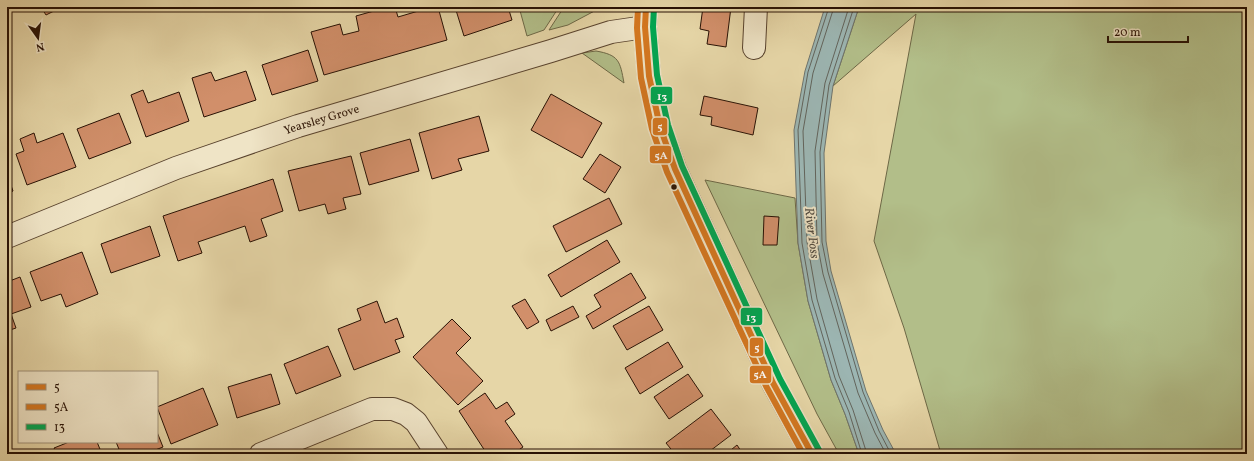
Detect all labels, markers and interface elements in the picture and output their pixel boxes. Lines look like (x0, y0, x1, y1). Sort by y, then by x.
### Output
north arrow (18, 18, 58, 58)
scale bar (1108, 18, 1188, 44)
text: 20 m (1114, 25, 1141, 41)
text: N (34, 38, 46, 54)
line badge: 13 (650, 86, 673, 105)
text: 13 (657, 90, 667, 105)
street label: Yearsley Grove (282, 101, 362, 139)
line badge: 5 (652, 117, 668, 136)
text: 5 (657, 120, 663, 135)
line badge: 5A (649, 145, 672, 164)
text: 5A (654, 149, 668, 164)
unlabelled marker (669, 182, 679, 192)
water label: River Foss (799, 207, 823, 260)
line badge: 13 (740, 307, 763, 326)
text: 13 (746, 311, 756, 326)
line badge: 5 (749, 337, 764, 357)
text: 5 (754, 341, 760, 356)
line badge: 5A (749, 365, 772, 384)
text: 5A (753, 368, 767, 383)
legend (18, 371, 158, 443)
text: 5 (54, 380, 60, 396)
text: 5A (54, 400, 69, 416)
text: 13 (54, 420, 65, 436)

